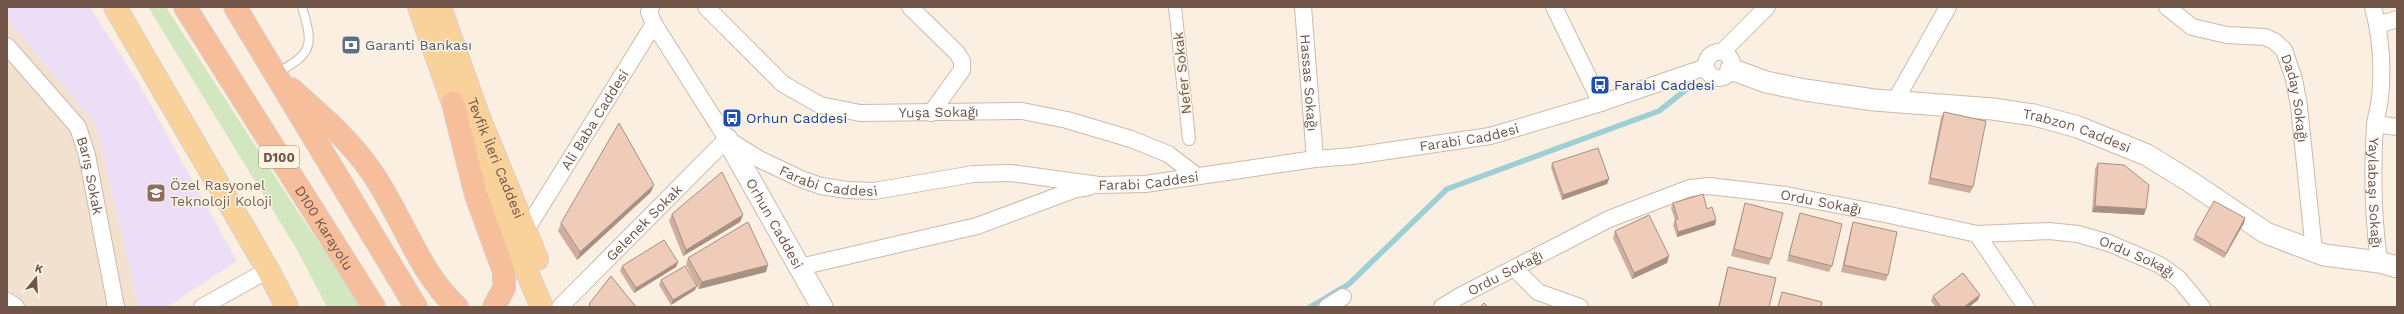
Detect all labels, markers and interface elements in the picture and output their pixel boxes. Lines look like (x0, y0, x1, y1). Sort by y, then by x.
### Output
street label: Nefer Sokak (1170, 31, 1194, 115)
bank icon: Garanti Bankası (340, 34, 362, 56)
street label: Hassas Sokağı (1297, 34, 1321, 132)
place label: Garanti Bankası (365, 37, 472, 53)
street label: Daday Sokağı (2278, 52, 2311, 143)
street label: Ali Baba Caddesi (558, 67, 632, 172)
bus stop icon: Farabi̇ Caddesi̇ (1589, 74, 1611, 96)
place label: Farabi̇ Caddesi̇ (1614, 77, 1715, 93)
street label: Tevfik İleri Caddesi (465, 95, 527, 221)
street label: Yuşa Sokağı (899, 104, 979, 121)
street label: Trabzon Caddesi (2022, 105, 2133, 156)
bus stop icon: Orhun Caddesi̇ (721, 107, 743, 129)
place label: Orhun Caddesi̇ (746, 110, 847, 126)
street label: Farabi Caddesi (1419, 120, 1521, 154)
street label: Barış Sokak (74, 134, 106, 216)
street label: Yaylabaşı Sokağı (2365, 137, 2385, 249)
road number: D100 (259, 146, 299, 168)
street label: Farabi Caddesi (777, 162, 879, 199)
street label: Farabi Caddesi (1098, 168, 1200, 193)
street label: Orhun Caddesi (743, 175, 807, 271)
place label: Özel Rasyonel Teknoloji Koloji (170, 177, 272, 209)
street label: Gelenek Sokak (603, 181, 685, 264)
school or university icon: Özel Rasyonel Teknoloji Koloji (145, 182, 167, 204)
street label: D100 Karayolu (292, 183, 357, 273)
street label: Ordu Sokağı (1780, 186, 1863, 217)
street label: Ordu Sokağı (2097, 233, 2178, 282)
street label: Ordu Sokağı (1465, 247, 1546, 299)
north arrow (16, 258, 56, 298)
text: K (33, 262, 45, 276)

